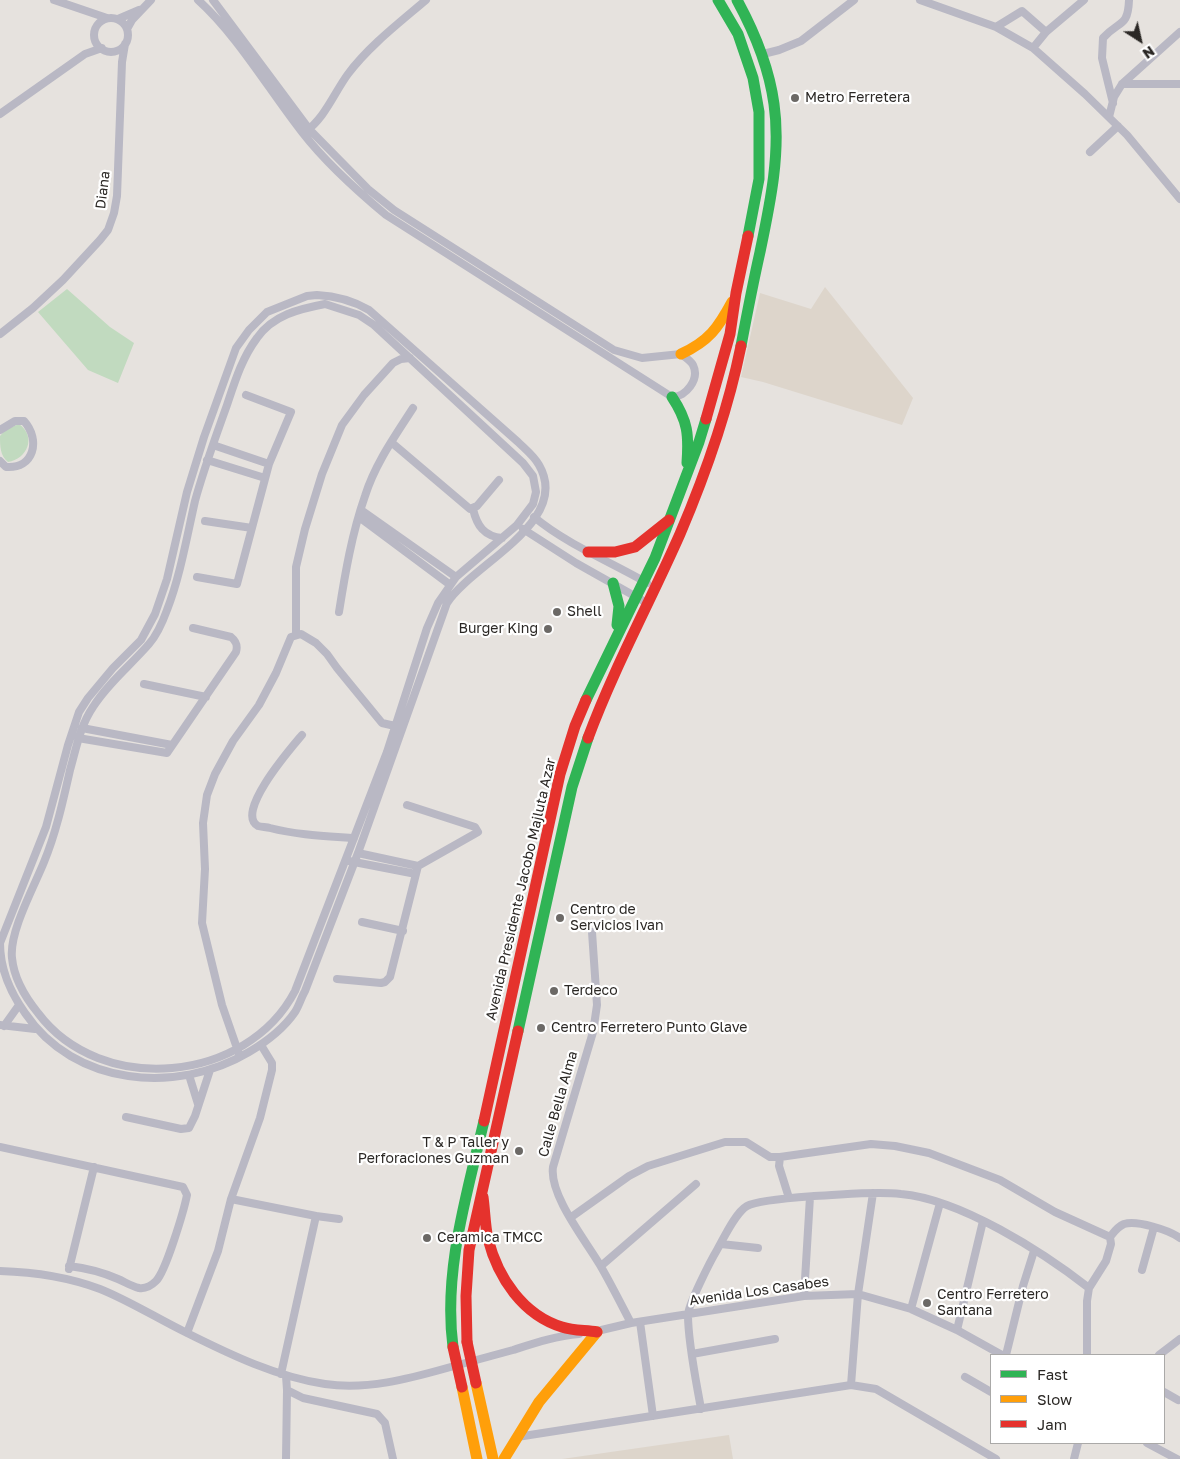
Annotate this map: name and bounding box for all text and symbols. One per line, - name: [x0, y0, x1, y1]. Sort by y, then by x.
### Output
- north arrow: [1115, 15, 1165, 65]
- text: N: [1140, 43, 1158, 63]
- place label: Metro Ferretera: [805, 90, 910, 106]
- marker: Metro Ferretera: [789, 92, 801, 104]
- street label: Diana: [92, 170, 114, 210]
- place label: Shell: [567, 604, 602, 620]
- marker: Shell: [551, 606, 563, 618]
- place label: Burger King: [459, 621, 538, 637]
- marker: Burger King: [542, 623, 554, 635]
- street label: Avenida Presidente Jacobo Majluta Azar: [483, 756, 559, 1022]
- place label: Centro de Servicios Ivan: [570, 902, 664, 934]
- marker: Centro de Servicios Ivan: [554, 912, 566, 924]
- place label: Terdeco: [564, 983, 618, 999]
- marker: Terdeco: [548, 985, 560, 997]
- place label: Centro Ferretero Punto Glave: [551, 1020, 747, 1036]
- marker: Centro Ferretero Punto Glave: [535, 1022, 547, 1034]
- street label: Calle Bella Alma: [535, 1049, 581, 1159]
- place label: T & P Taller y Perforaciones Guzman: [358, 1135, 509, 1168]
- marker: T & P Taller y Perforaciones Guzman: [513, 1145, 525, 1157]
- place label: Ceramica TMCC: [437, 1230, 543, 1246]
- marker: Ceramica TMCC: [421, 1232, 433, 1244]
- street label: Avenida Los Casabes: [688, 1273, 830, 1309]
- place label: Centro Ferretero Santana: [937, 1287, 1049, 1320]
- marker: Centro Ferretero Santana: [921, 1297, 933, 1309]
- legend: [990, 1354, 1165, 1444]
- text: Fast: [1037, 1365, 1068, 1383]
- text: Slow: [1037, 1390, 1072, 1408]
- text: Jam: [1037, 1415, 1067, 1433]

